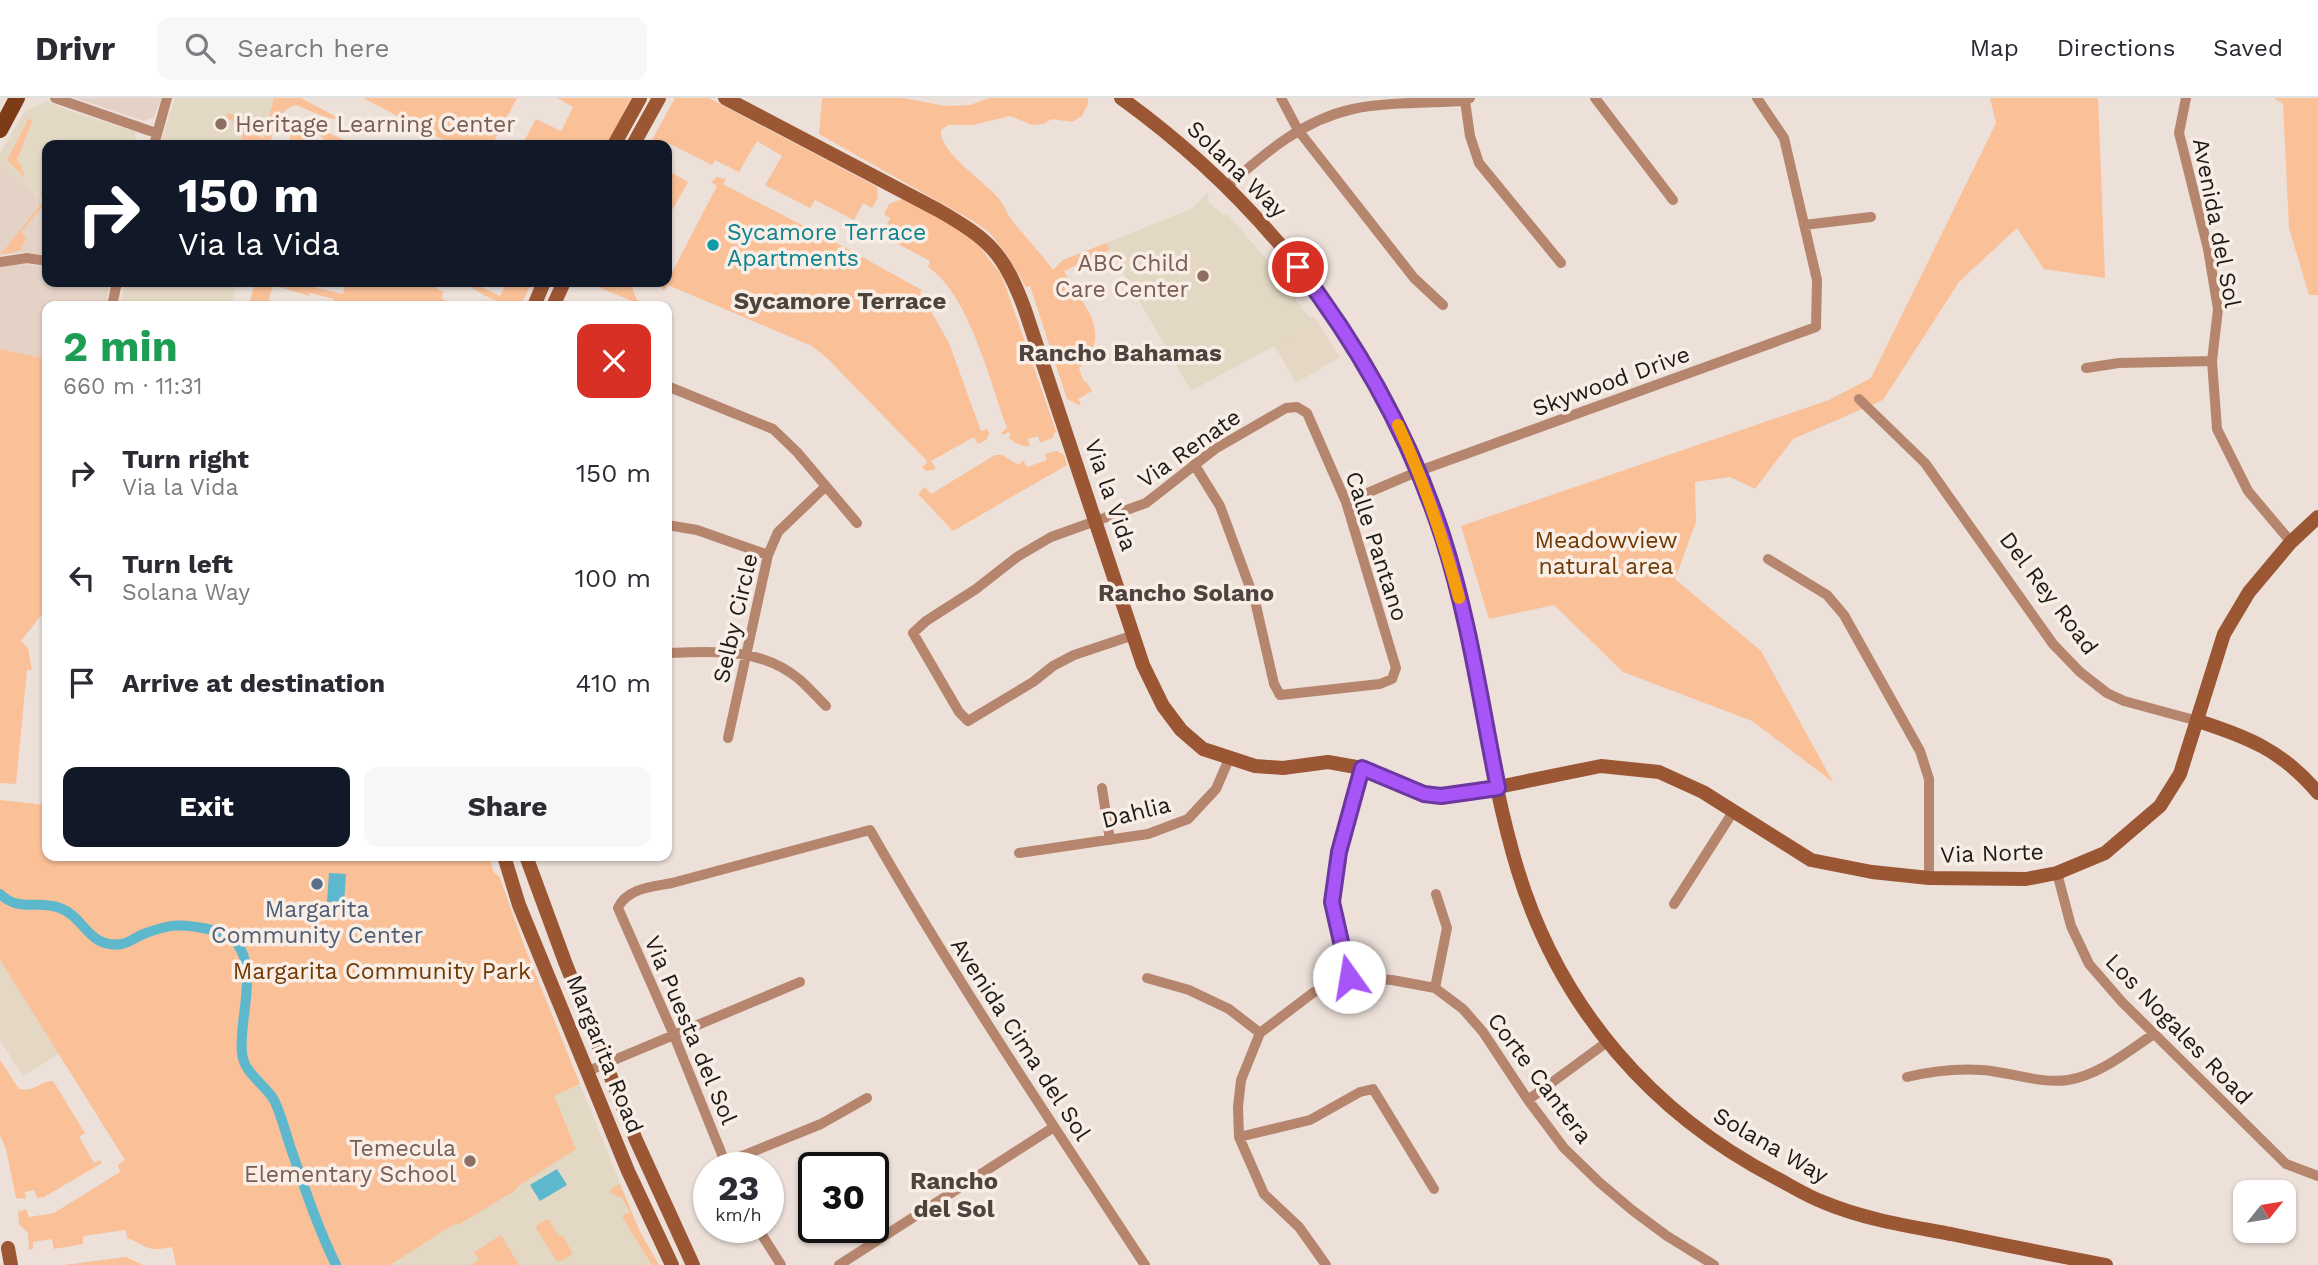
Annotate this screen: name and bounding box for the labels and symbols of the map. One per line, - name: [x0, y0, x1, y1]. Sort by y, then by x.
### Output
- place label: Heritage Learning Center: [235, 111, 516, 138]
- street label: Solana Way: [1181, 115, 1292, 224]
- marker: Heritage Learning Center: [213, 116, 229, 132]
- street label: Avenida del Sol: [2187, 136, 2246, 310]
- place label: Sycamore Terrace Apartments: [727, 219, 926, 272]
- marker: Sycamore Terrace Apartments: [705, 237, 721, 253]
- pin: [1268, 237, 1328, 297]
- place label: ABC Child Care Center: [1055, 250, 1189, 303]
- marker: ABC Child Care Center: [1195, 268, 1211, 284]
- district label: Sycamore Terrace: [734, 287, 946, 315]
- district label: Rancho Bahamas: [1018, 339, 1222, 367]
- street label: Skywood Drive: [1529, 340, 1694, 422]
- street label: Via Renate: [1133, 403, 1246, 494]
- street label: Via la Vida: [1079, 436, 1142, 555]
- street label: Calle Pantano: [1340, 468, 1413, 624]
- park label: Meadowview natural area: [1534, 527, 1678, 580]
- street label: Del Rey Road: [1994, 527, 2104, 660]
- street label: Selby Circle: [707, 551, 764, 686]
- district label: Rancho Solano: [1098, 579, 1274, 607]
- street label: Dahlia: [1099, 791, 1173, 834]
- street label: Via Norte: [1940, 838, 2044, 869]
- marker: Margarita Community Center: [309, 876, 325, 892]
- place label: Margarita Community Center: [211, 896, 423, 949]
- street label: Via Puesta del Sol: [639, 932, 742, 1129]
- street label: Avenida Cima del Sol: [945, 933, 1096, 1146]
- position arrow: [1312, 940, 1386, 1014]
- street label: Los Nogales Road: [2100, 948, 2258, 1110]
- park label: Margarita Community Park: [233, 958, 531, 985]
- street label: Margarita Road: [561, 971, 649, 1137]
- street label: Corte Cantera: [1482, 1008, 1598, 1149]
- street label: Solana Way: [1709, 1102, 1833, 1189]
- place label: Temecula Elementary School: [244, 1135, 456, 1188]
- speed limit sign: 30: [798, 1152, 889, 1243]
- marker: Temecula Elementary School: [462, 1153, 478, 1169]
- district label: Rancho del Sol: [910, 1167, 998, 1223]
- north arrow: [2233, 1180, 2296, 1242]

